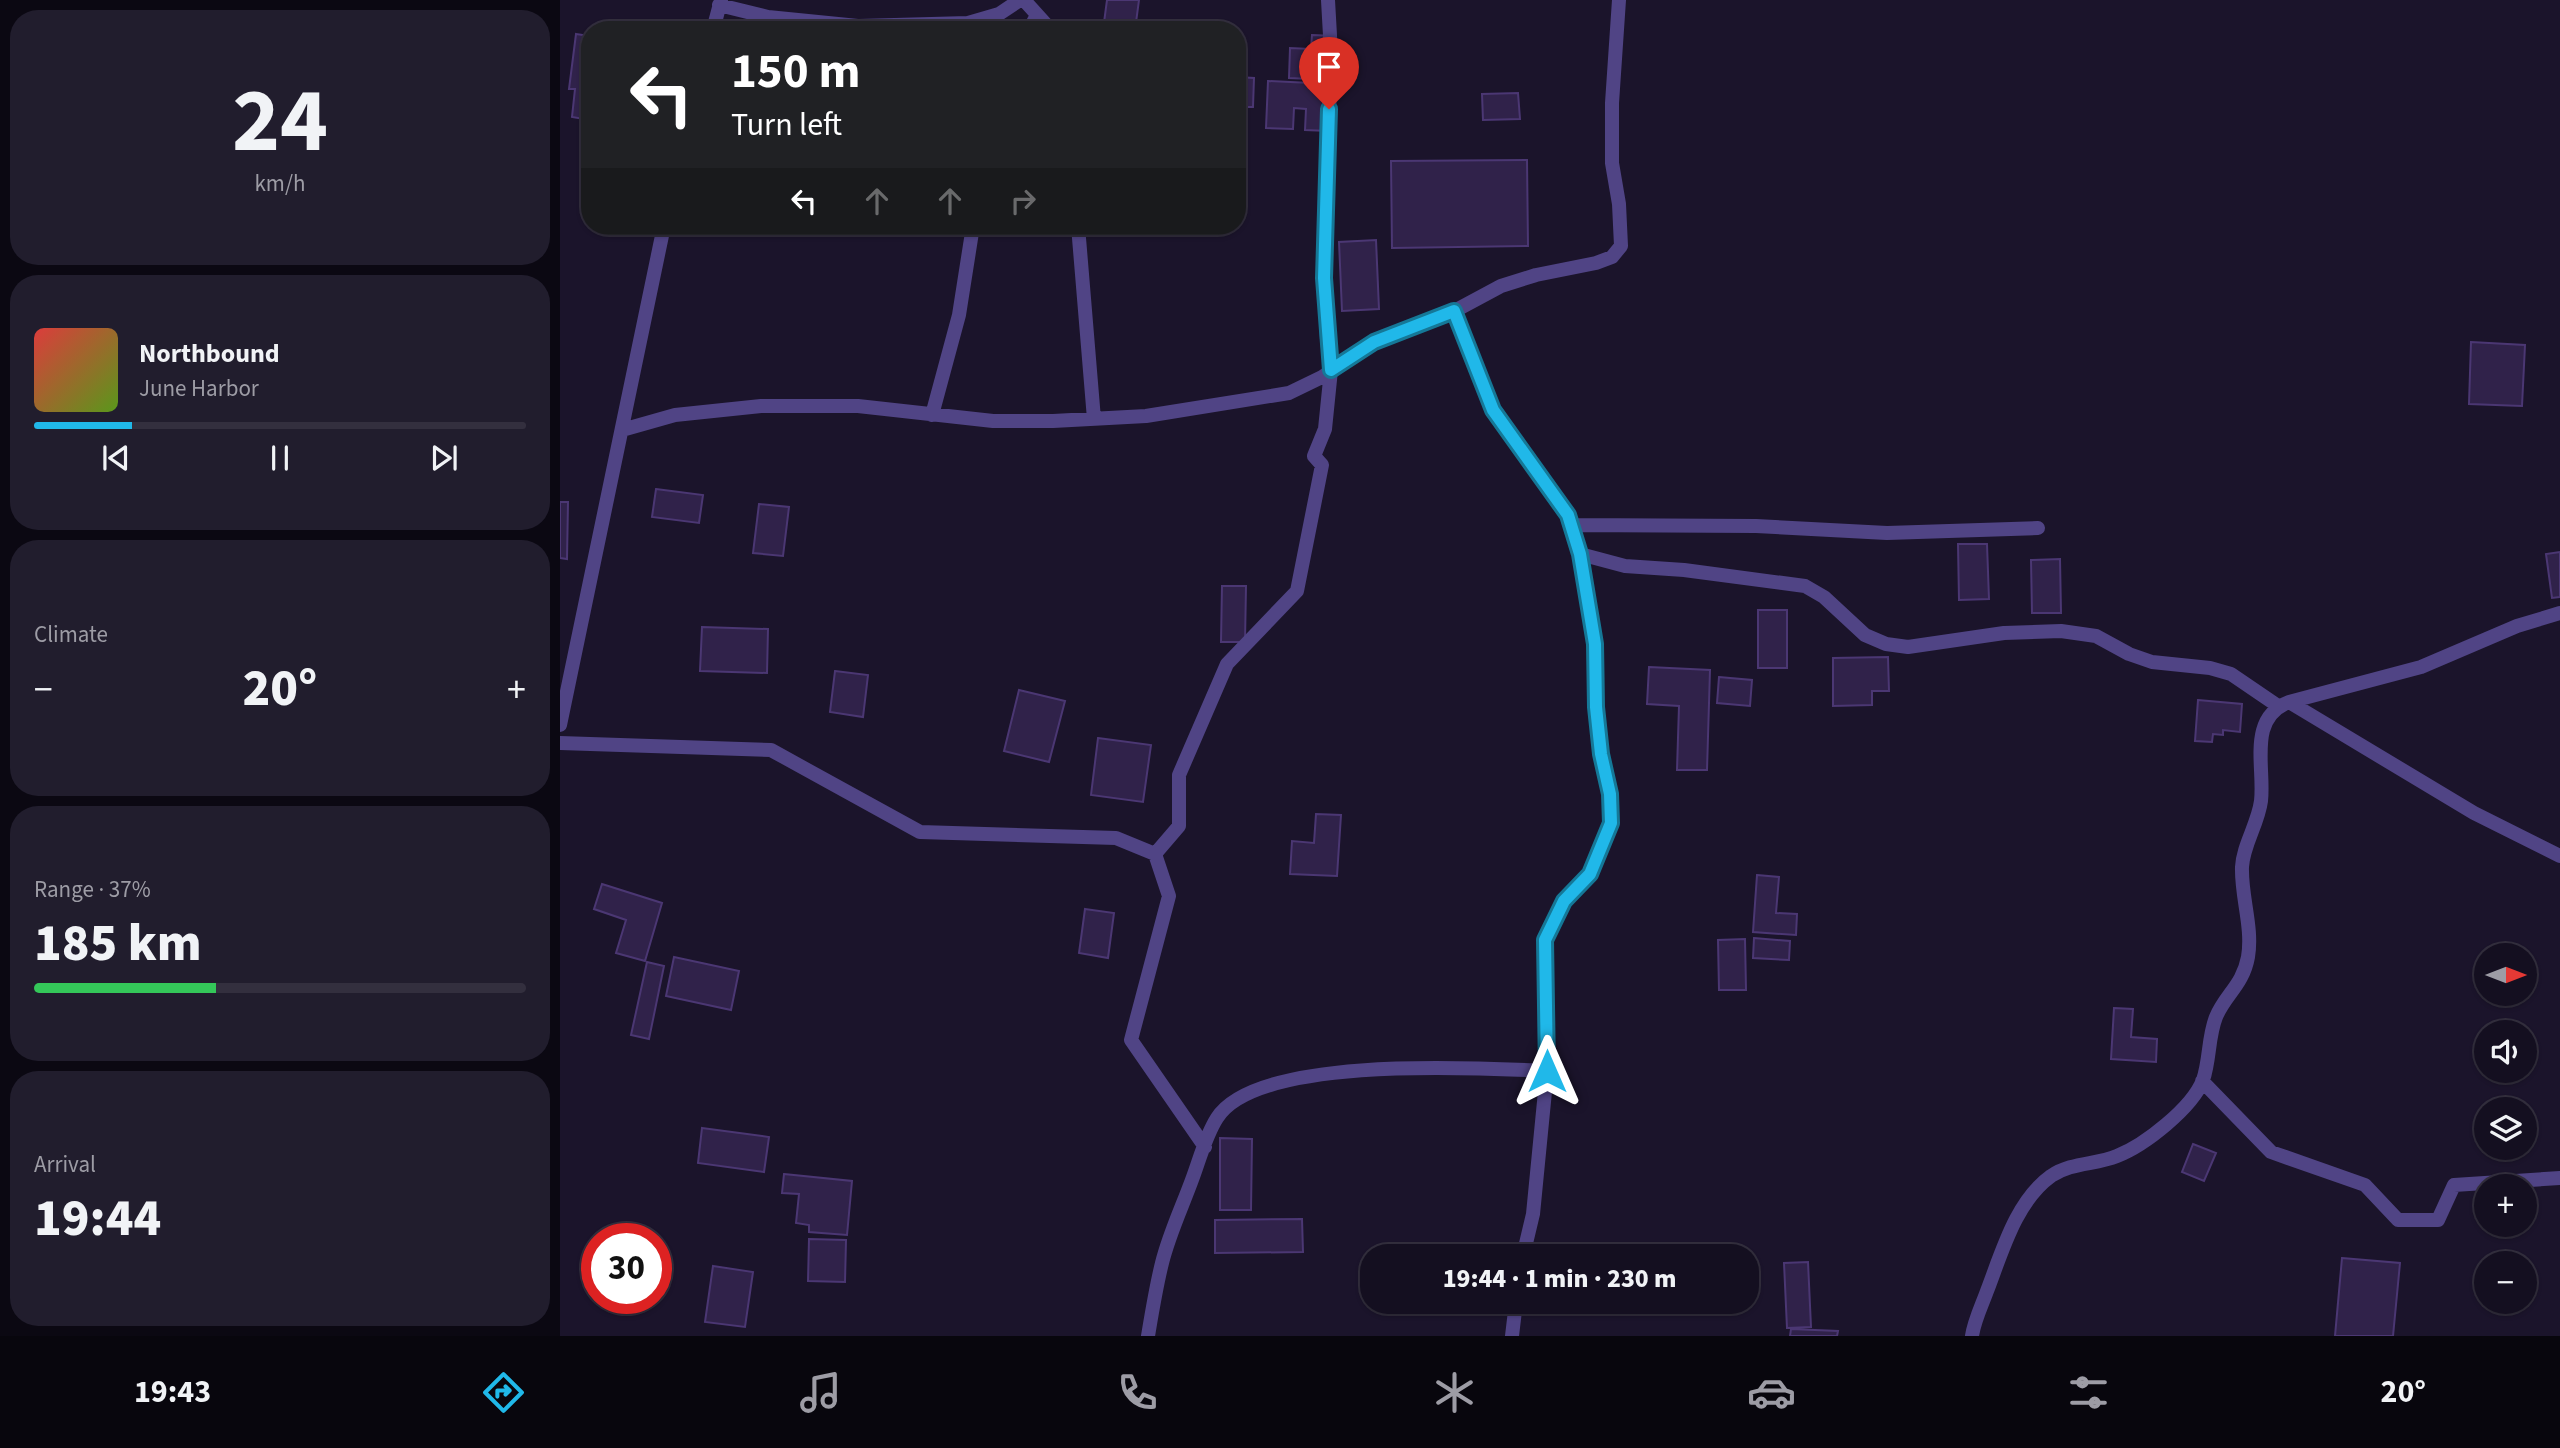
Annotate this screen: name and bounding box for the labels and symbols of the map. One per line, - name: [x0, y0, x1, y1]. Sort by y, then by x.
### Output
- pin: [1299, 37, 1359, 109]
- north arrow: [2474, 943, 2538, 1006]
- position arrow: [1510, 1034, 1584, 1108]
- speed limit sign: 30: [581, 1223, 672, 1314]

